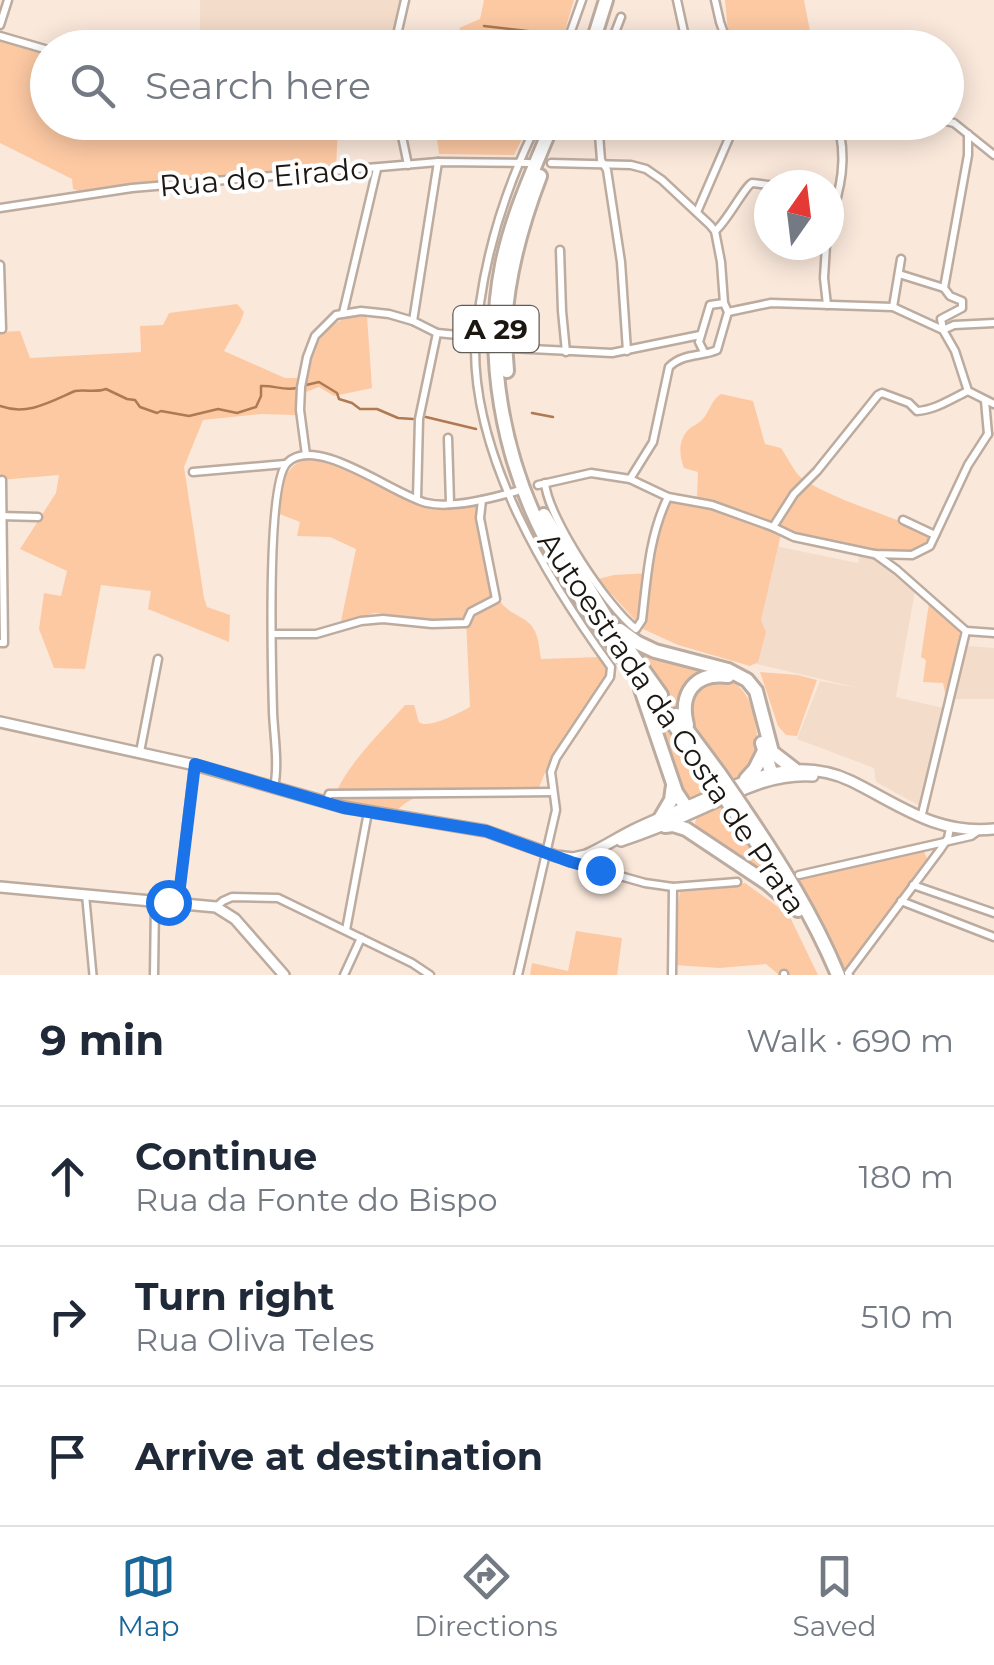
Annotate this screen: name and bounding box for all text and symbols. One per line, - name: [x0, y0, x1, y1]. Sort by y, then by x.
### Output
- search box: [30, 30, 964, 140]
- icon: search: [65, 58, 120, 113]
- text: Search here: [145, 62, 371, 109]
- street label: Rua do Eirado: [158, 149, 370, 205]
- north arrow: [754, 170, 844, 260]
- road number: A 29: [454, 306, 538, 352]
- street label: Autoestrada da Costa de Prata: [530, 525, 814, 921]
- route end: [578, 848, 624, 894]
- route start: [146, 880, 192, 926]
- text: 9 min: [40, 1014, 164, 1066]
- text: Walk · 690 m: [746, 1021, 954, 1060]
- text: Continue: [135, 1133, 317, 1180]
- icon: ahead: [40, 1149, 95, 1204]
- text: 180 m: [859, 1157, 954, 1196]
- text: Rua da Fonte do Bispo: [135, 1180, 498, 1219]
- text: Turn right: [135, 1273, 334, 1320]
- icon: right: [40, 1289, 95, 1344]
- text: 510 m: [861, 1297, 954, 1336]
- text: Rua Oliva Teles: [135, 1320, 374, 1359]
- icon: arrive: [40, 1429, 95, 1484]
- text: Arrive at destination: [135, 1433, 543, 1480]
- tab: Map: [117, 1549, 180, 1643]
- tab: Directions: [414, 1549, 558, 1643]
- tab: Saved: [792, 1549, 877, 1643]

